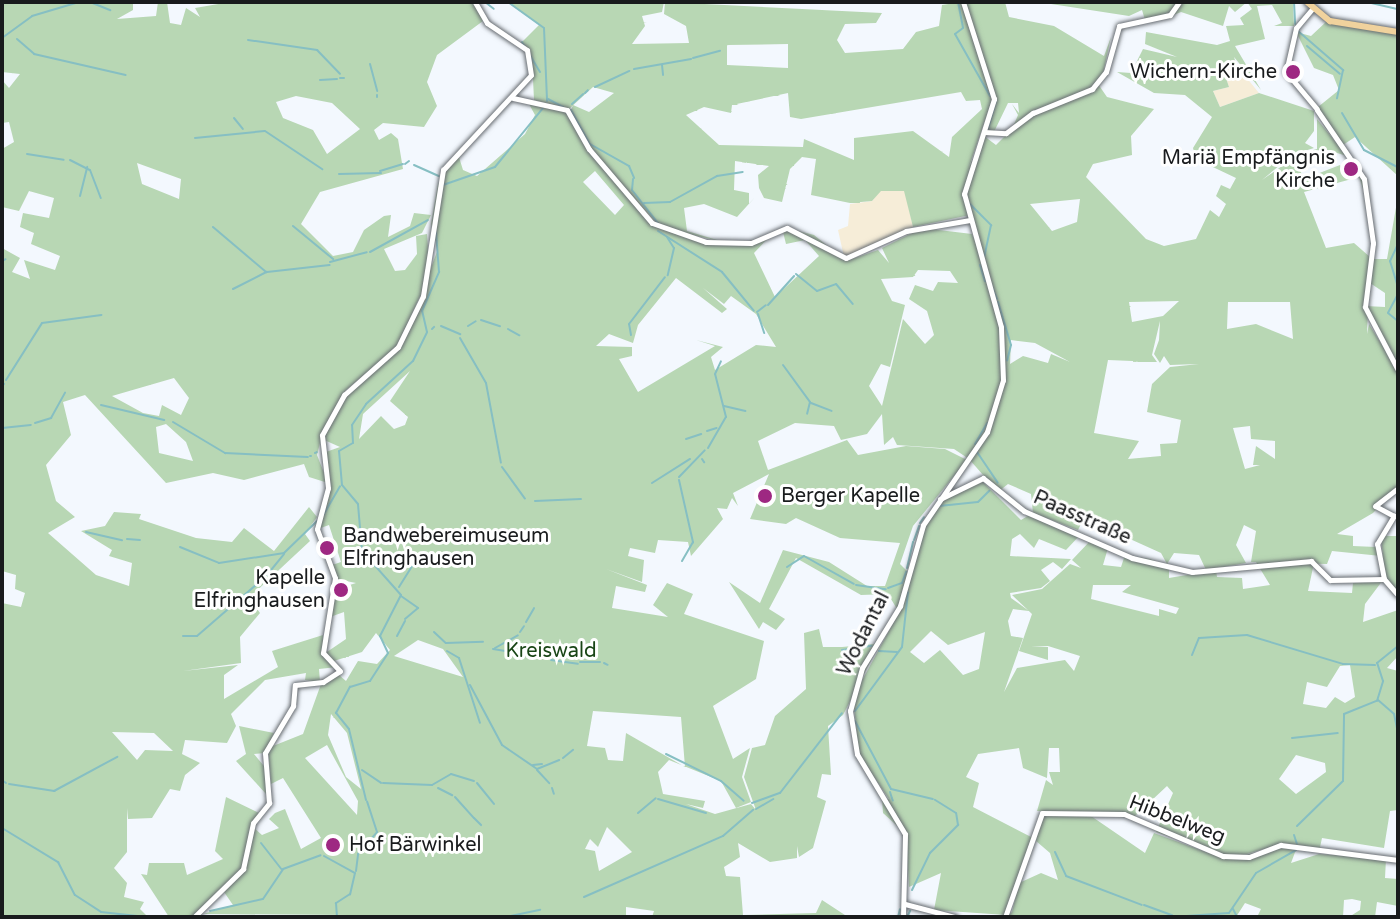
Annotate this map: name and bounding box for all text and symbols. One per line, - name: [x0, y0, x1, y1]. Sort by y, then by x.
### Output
- place label: Wichern-Kirche: [1130, 60, 1277, 84]
- marker: Wichern-Kirche: [1284, 63, 1302, 81]
- place label: Mariä Empfängnis Kirche: [1162, 146, 1335, 193]
- marker: Mariä Empfängnis Kirche: [1342, 160, 1360, 178]
- place label: Berger Kapelle: [781, 484, 920, 508]
- street label: Paasstraße: [1029, 486, 1135, 550]
- marker: Berger Kapelle: [756, 487, 774, 505]
- place label: Bandwebereimuseum Elfringhausen: [343, 524, 549, 571]
- marker: Bandwebereimuseum Elfringhausen: [318, 539, 336, 557]
- place label: Kapelle Elfringhausen: [194, 566, 325, 613]
- marker: Kapelle Elfringhausen: [332, 581, 350, 599]
- street label: Wodantal: [833, 588, 895, 680]
- park label: Kreiswald: [505, 639, 597, 663]
- street label: Hibbelweg: [1126, 791, 1228, 849]
- place label: Hof Bärwinkel: [349, 833, 481, 857]
- marker: Hof Bärwinkel: [324, 836, 342, 854]

